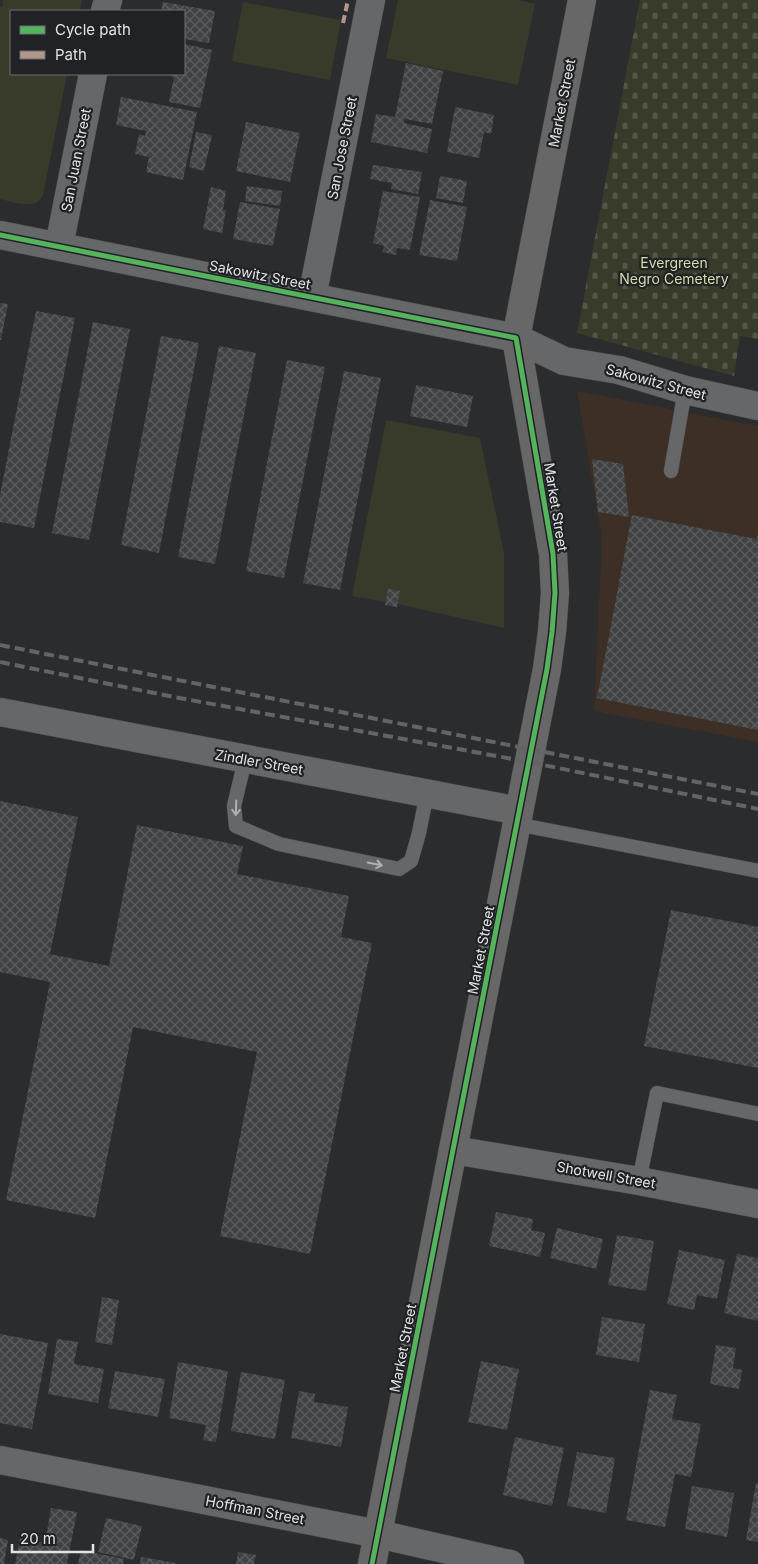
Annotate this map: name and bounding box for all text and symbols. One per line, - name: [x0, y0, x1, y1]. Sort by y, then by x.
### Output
- legend: [10, 10, 185, 75]
- text: Cycle path: [55, 20, 131, 39]
- text: Path: [55, 45, 87, 64]
- street label: Market Street: [545, 57, 578, 148]
- street label: San Jose Street: [323, 95, 360, 201]
- street label: San Juan Street: [57, 106, 94, 213]
- park label: Evergreen Negro Cemetery: [619, 254, 729, 287]
- street label: Sakowitz Street: [208, 256, 313, 293]
- street label: Sakowitz Street: [604, 360, 708, 403]
- street label: Market Street: [541, 461, 572, 553]
- street label: Zindler Street: [214, 745, 305, 778]
- one-way arrow: [231, 799, 240, 815]
- one-way arrow: [366, 859, 382, 869]
- street label: Market Street: [464, 904, 497, 995]
- street label: Shotwell Street: [555, 1157, 657, 1192]
- street label: Market Street: [386, 1302, 419, 1393]
- street label: Hoffman Street: [204, 1492, 306, 1528]
- scale bar: [12, 1522, 94, 1554]
- text: 20 m: [20, 1529, 56, 1548]

